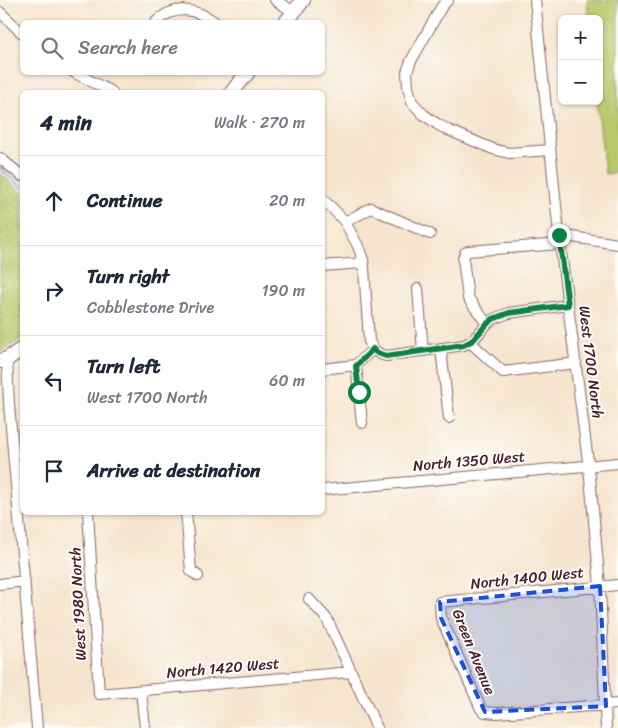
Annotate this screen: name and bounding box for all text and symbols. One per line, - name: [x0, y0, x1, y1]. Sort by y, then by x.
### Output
- map controls: [558, 15, 603, 105]
- button: +: [558, 15, 603, 60]
- search box: [20, 20, 325, 75]
- text: Search here: [78, 31, 178, 64]
- icon: search: [38, 34, 66, 62]
- button: −: [558, 60, 603, 105]
- text: 4 min: [40, 104, 92, 142]
- text: Walk · 270 m: [214, 108, 305, 137]
- text: Continue: [87, 184, 163, 217]
- text: 20 m: [269, 186, 305, 215]
- icon: ahead: [40, 187, 68, 215]
- route end: [548, 224, 571, 247]
- text: Turn right: [87, 260, 169, 293]
- text: 190 m: [262, 276, 305, 305]
- icon: right: [40, 277, 68, 305]
- text: Cobblestone Drive: [87, 293, 214, 322]
- street label: West 1700 North: [571, 304, 611, 420]
- text: Turn left: [87, 350, 160, 383]
- text: 60 m: [269, 366, 305, 395]
- icon: left: [40, 367, 68, 395]
- route start: [348, 381, 371, 404]
- text: West 1700 North: [87, 383, 208, 412]
- street label: North 1350 West: [412, 443, 527, 479]
- text: Arrive at destination: [87, 454, 260, 487]
- icon: arrive: [40, 457, 68, 485]
- street label: West 1980 North: [62, 547, 94, 661]
- street label: North 1400 West: [469, 559, 585, 597]
- street label: Green Avenue: [445, 605, 503, 699]
- street label: North 1420 West: [166, 650, 281, 686]

